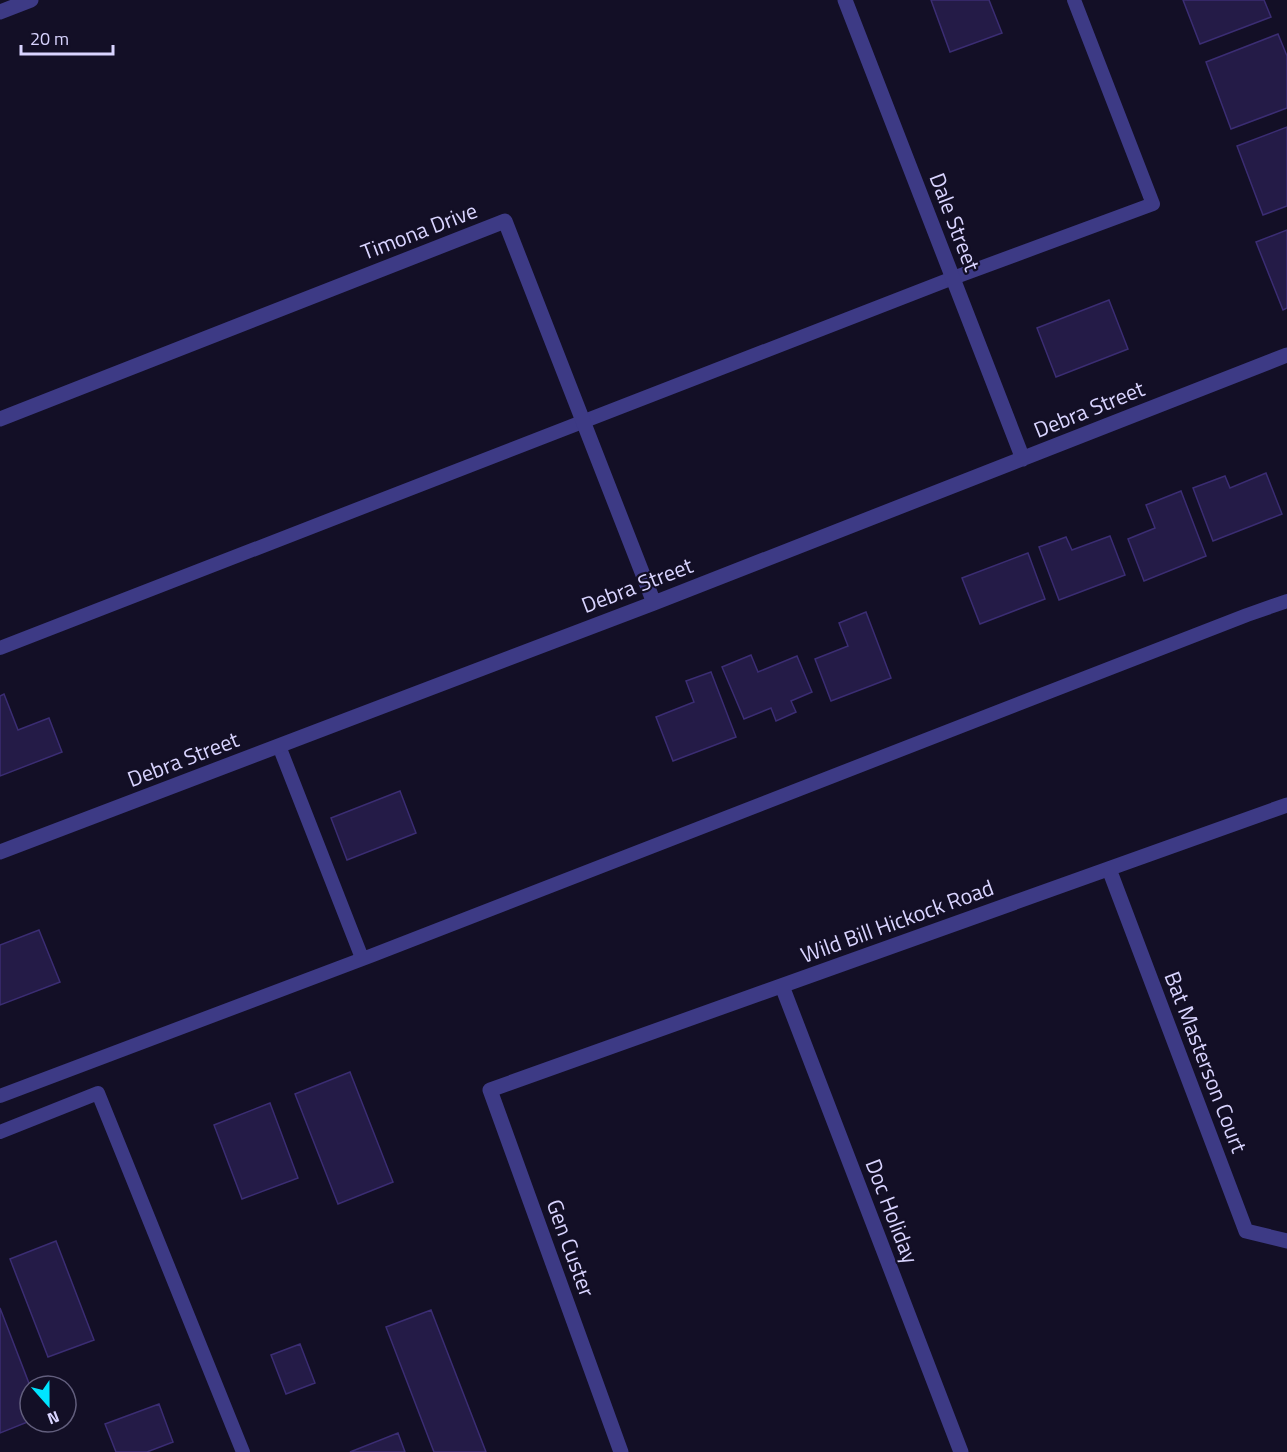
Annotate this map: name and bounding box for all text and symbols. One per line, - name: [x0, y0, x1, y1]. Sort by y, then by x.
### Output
- scale bar: [21, 18, 112, 56]
- text: 20 m: [30, 25, 69, 52]
- street label: Dale Street: [921, 168, 989, 276]
- street label: Timona Drive: [356, 193, 482, 269]
- street label: Debra Street: [1028, 371, 1150, 447]
- street label: Debra Street: [576, 548, 698, 622]
- street label: Debra Street: [122, 722, 244, 796]
- street label: Wild Bill Hickock Road: [796, 870, 998, 972]
- street label: Bat Masterson Court: [1156, 966, 1256, 1158]
- street label: Doc Holiday: [856, 1154, 928, 1269]
- street label: Gen Custer: [538, 1195, 604, 1302]
- north arrow: [18, 1374, 78, 1434]
- text: N: [44, 1405, 63, 1431]

